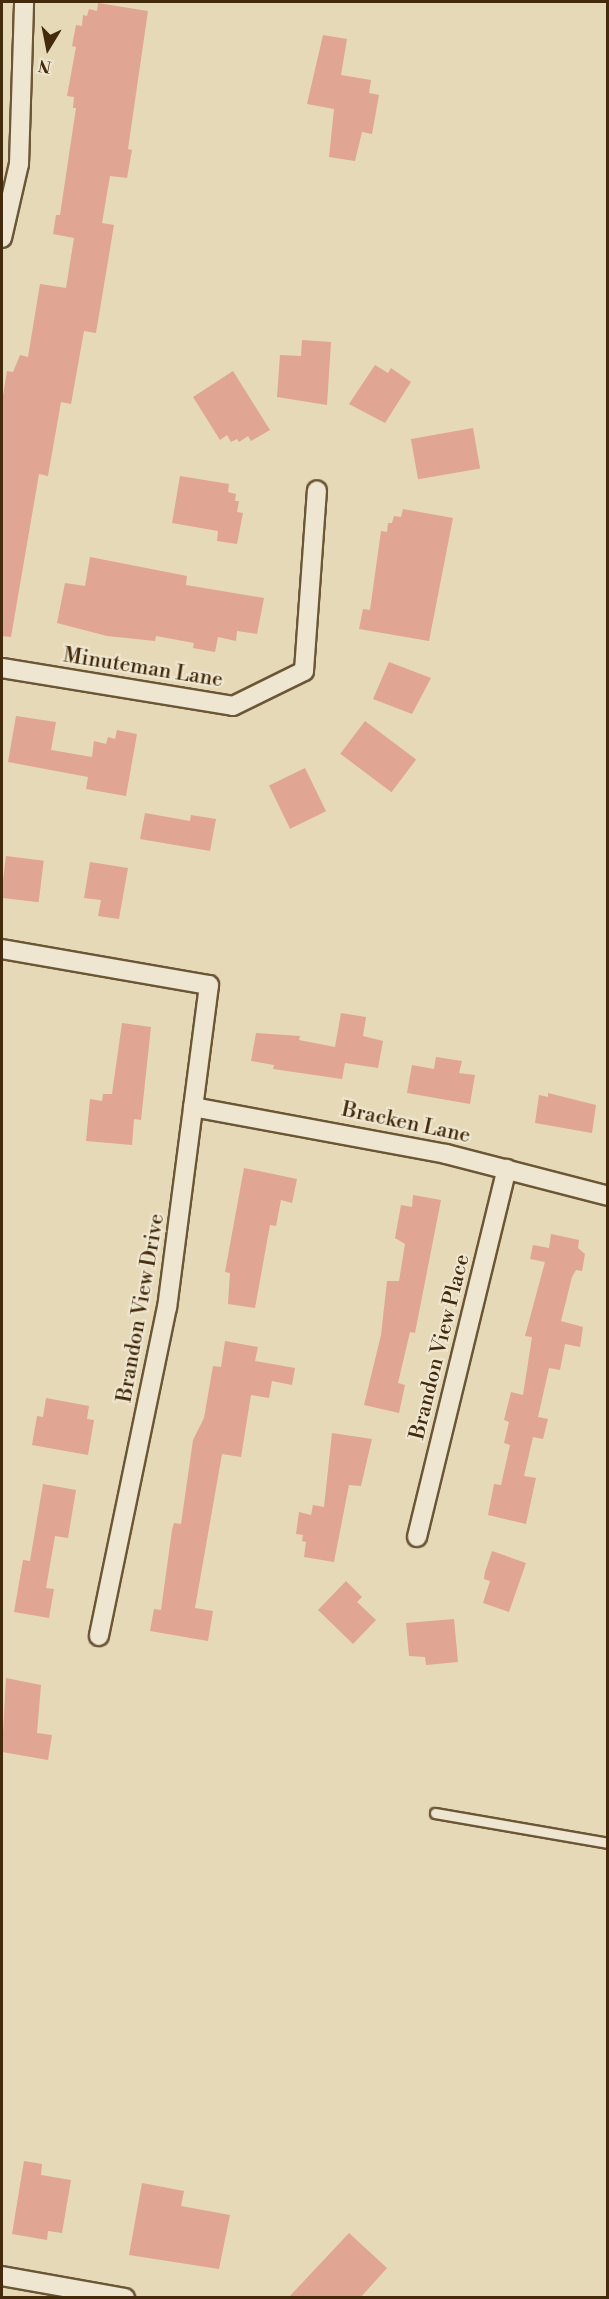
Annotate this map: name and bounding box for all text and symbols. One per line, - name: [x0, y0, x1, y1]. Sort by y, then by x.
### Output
- north arrow: [18, 18, 78, 78]
- text: N: [37, 55, 53, 77]
- street label: Minuteman Lane: [61, 643, 225, 693]
- street label: Bracken Lane: [339, 1097, 473, 1149]
- street label: Brandon View Drive: [112, 1212, 170, 1404]
- street label: Brandon View Place: [405, 1252, 475, 1442]

